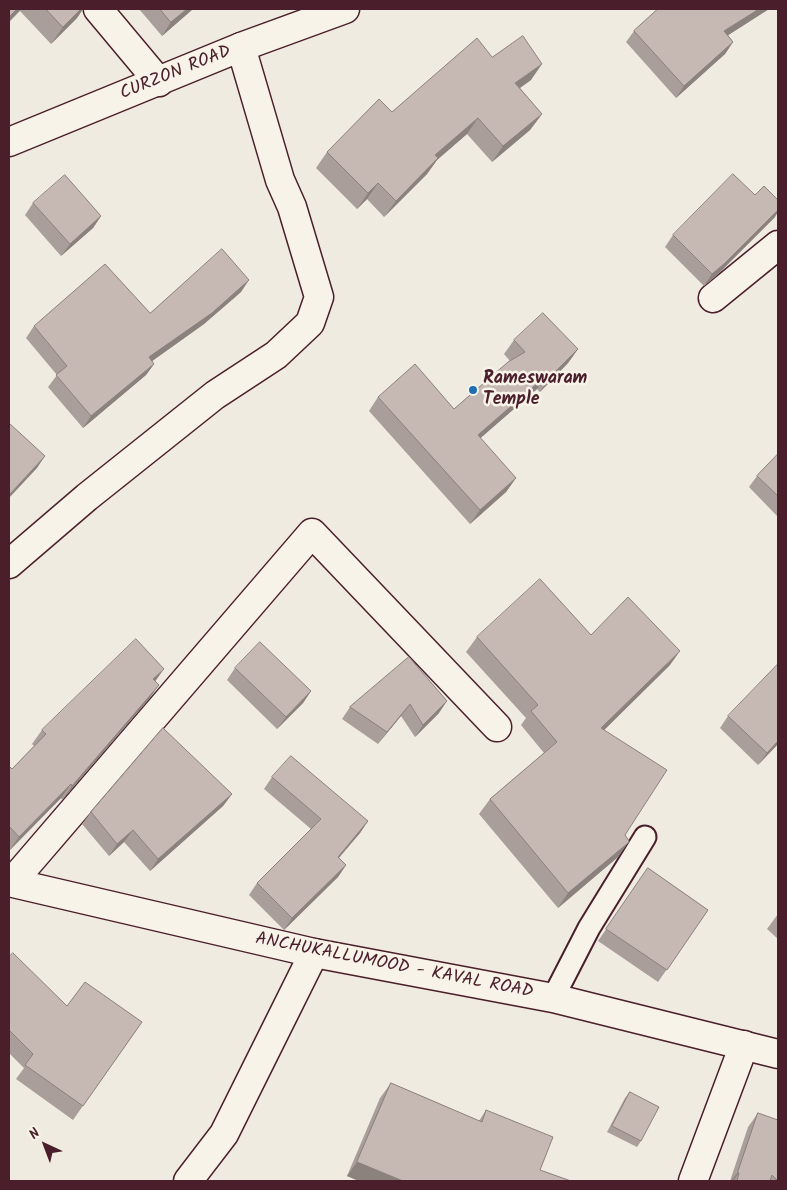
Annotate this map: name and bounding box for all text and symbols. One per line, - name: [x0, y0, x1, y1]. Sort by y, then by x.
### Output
- street label: CURZON ROAD: [117, 42, 235, 106]
- place label: Rameswaram Temple: [483, 369, 587, 412]
- marker: Rameswaram Temple: [467, 384, 479, 396]
- street label: ANCHUKALLUMOOD - KAVAL ROAD: [253, 929, 535, 1005]
- north arrow: [20, 1120, 70, 1170]
- text: N: [24, 1123, 46, 1145]

